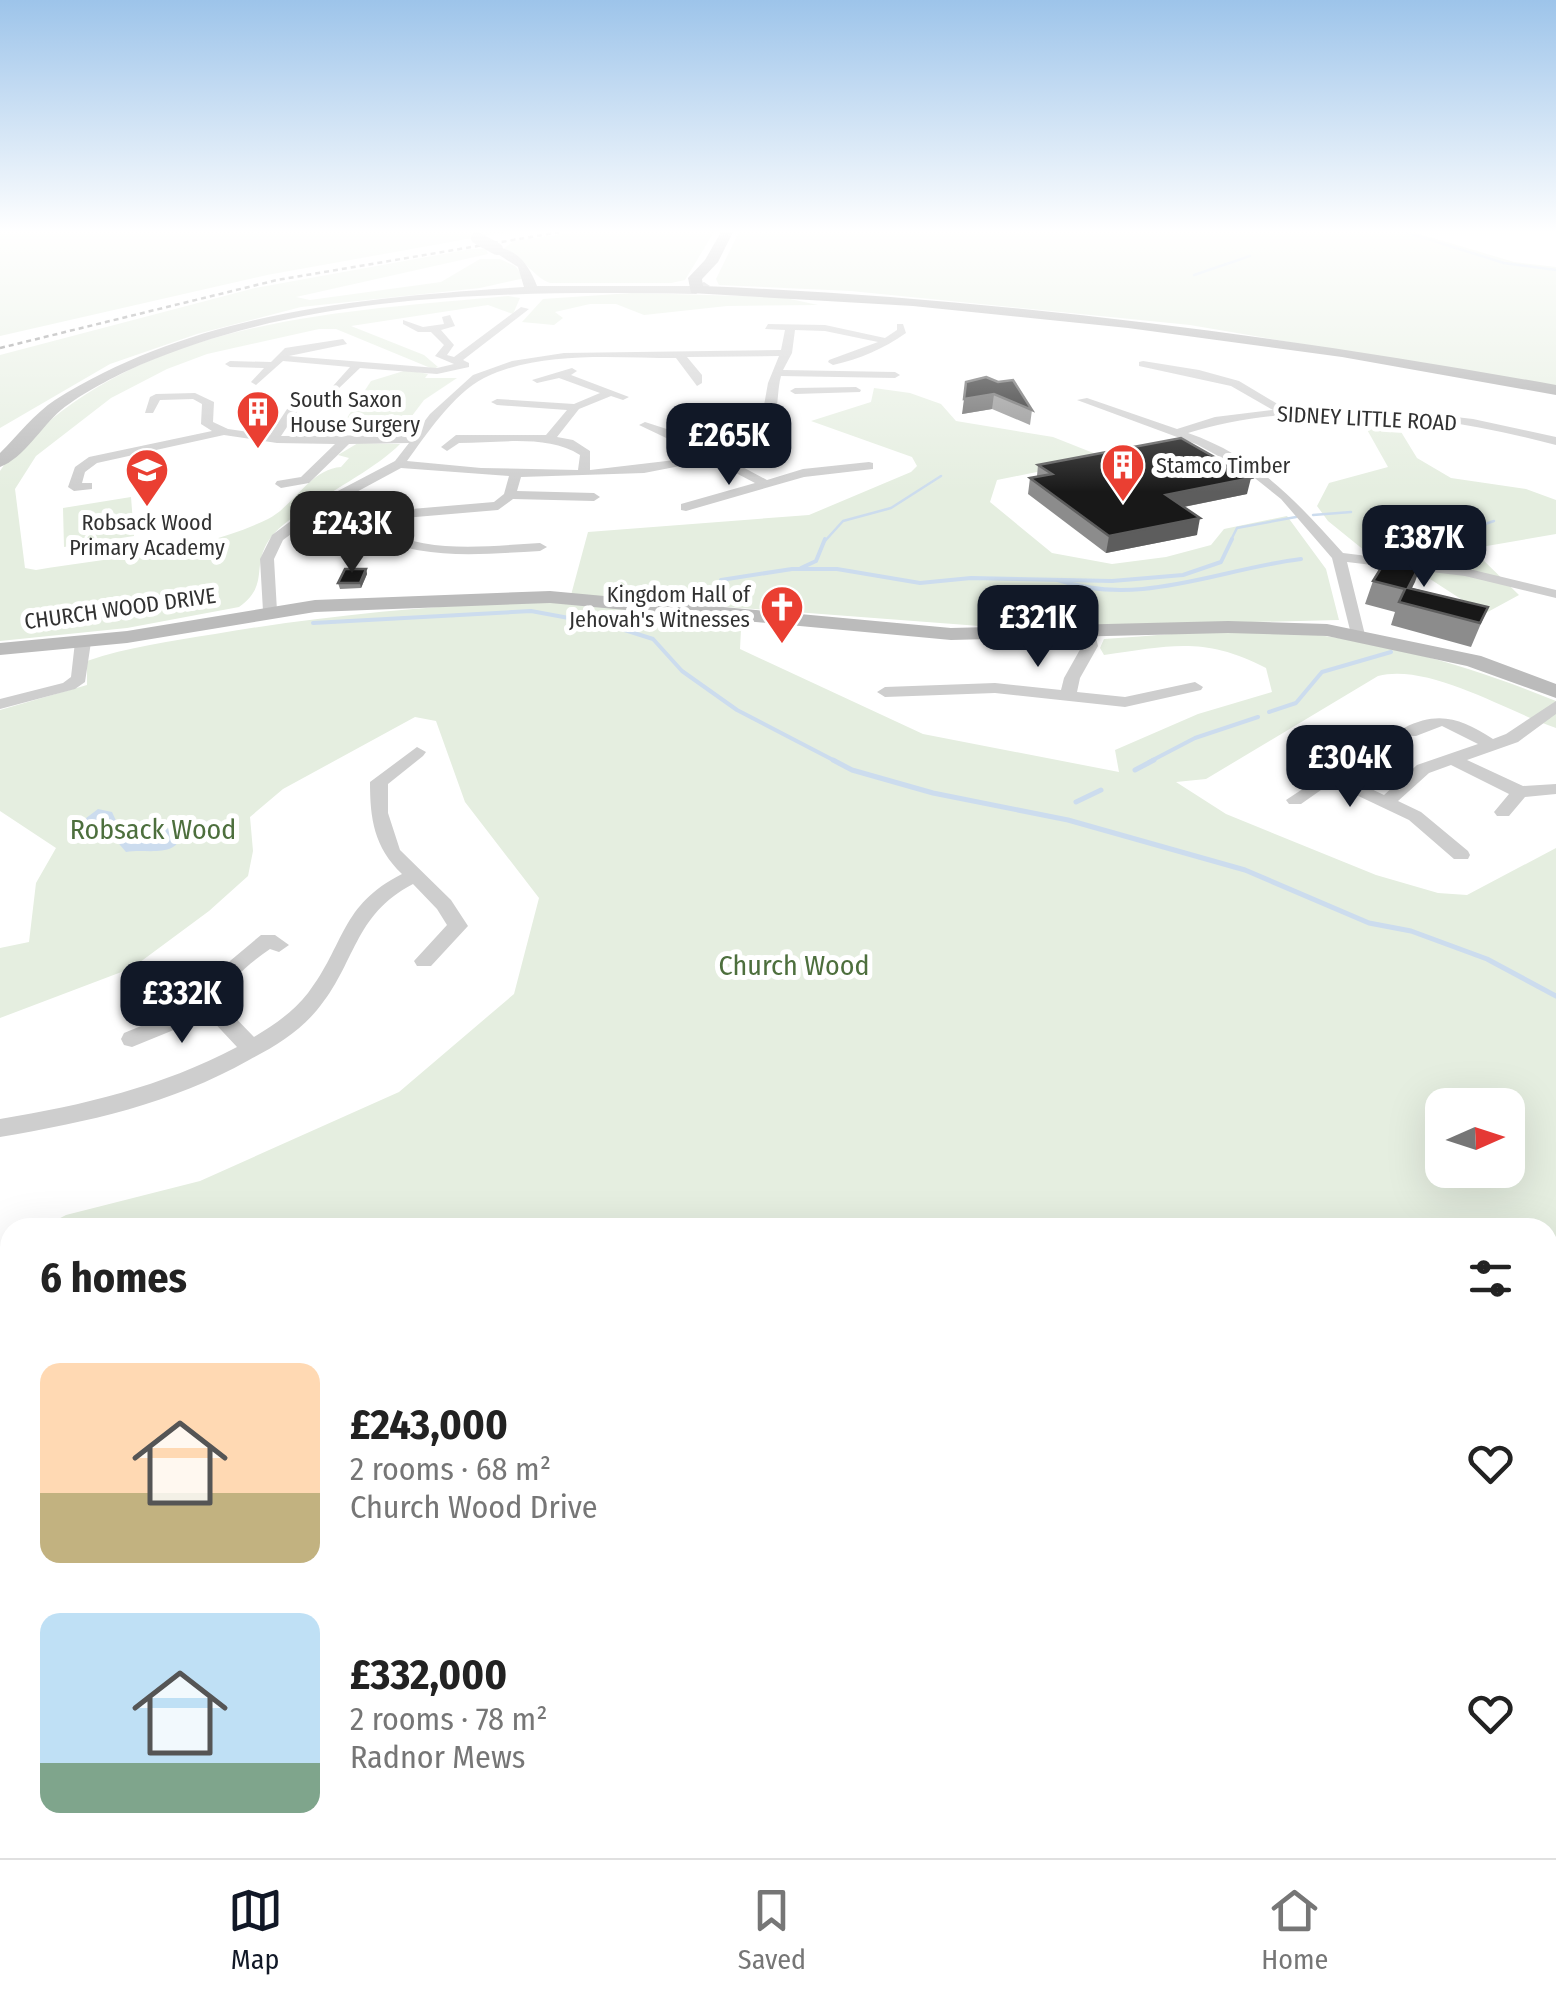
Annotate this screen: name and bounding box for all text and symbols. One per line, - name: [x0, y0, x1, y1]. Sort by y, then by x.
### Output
- place label: South Saxon House Surgery: [290, 386, 420, 438]
- building icon: South Saxon House Surgery: [235, 389, 281, 450]
- street label: SIDNEY LITTLE ROAD: [1276, 400, 1458, 437]
- pin: £265K: [659, 403, 799, 488]
- text: £265K: [688, 416, 770, 454]
- building icon: Stamco Timber: [1100, 442, 1146, 503]
- school or university icon: Robsack Wood Primary Academy: [124, 447, 170, 508]
- place label: Stamco Timber: [1156, 452, 1291, 479]
- pin: £243K: [282, 491, 422, 576]
- text: £243K: [312, 504, 392, 542]
- pin: £387K: [1354, 505, 1494, 590]
- place label: Robsack Wood Primary Academy: [69, 509, 225, 561]
- text: £387K: [1384, 518, 1464, 556]
- place label: Kingdom Hall of Jehovah's Witnesses: [569, 581, 751, 633]
- street label: CHURCH WOOD DRIVE: [23, 582, 218, 635]
- church icon: Kingdom Hall of Jehovah's Witnesses: [759, 584, 805, 645]
- pin: £321K: [968, 585, 1108, 670]
- text: £321K: [1000, 598, 1077, 636]
- pin: £304K: [1280, 725, 1420, 810]
- text: £304K: [1308, 738, 1392, 776]
- park label: Robsack Wood: [70, 813, 236, 846]
- park label: Church Wood: [719, 949, 869, 982]
- pin: £332K: [112, 961, 252, 1046]
- text: £332K: [142, 974, 222, 1012]
- north arrow: [1425, 1088, 1525, 1188]
- map controls: [1425, 1088, 1525, 1188]
- icon: filters: [1463, 1251, 1518, 1306]
- text: 6 homes: [40, 1253, 187, 1303]
- text: £243,000: [350, 1400, 508, 1450]
- icon: home: [120, 1403, 240, 1523]
- icon: heart: [1463, 1436, 1518, 1491]
- text: 2 rooms · 68 m²: [350, 1450, 551, 1488]
- text: Church Wood Drive: [350, 1488, 598, 1526]
- text: £332,000: [350, 1650, 507, 1700]
- icon: home: [120, 1653, 240, 1773]
- icon: heart: [1463, 1686, 1518, 1741]
- text: 2 rooms · 78 m²: [350, 1700, 548, 1738]
- text: Radnor Mews: [350, 1738, 526, 1776]
- tab: Map: [228, 1883, 283, 1976]
- tab: Saved: [738, 1883, 806, 1976]
- tab: Home: [1261, 1883, 1328, 1976]

